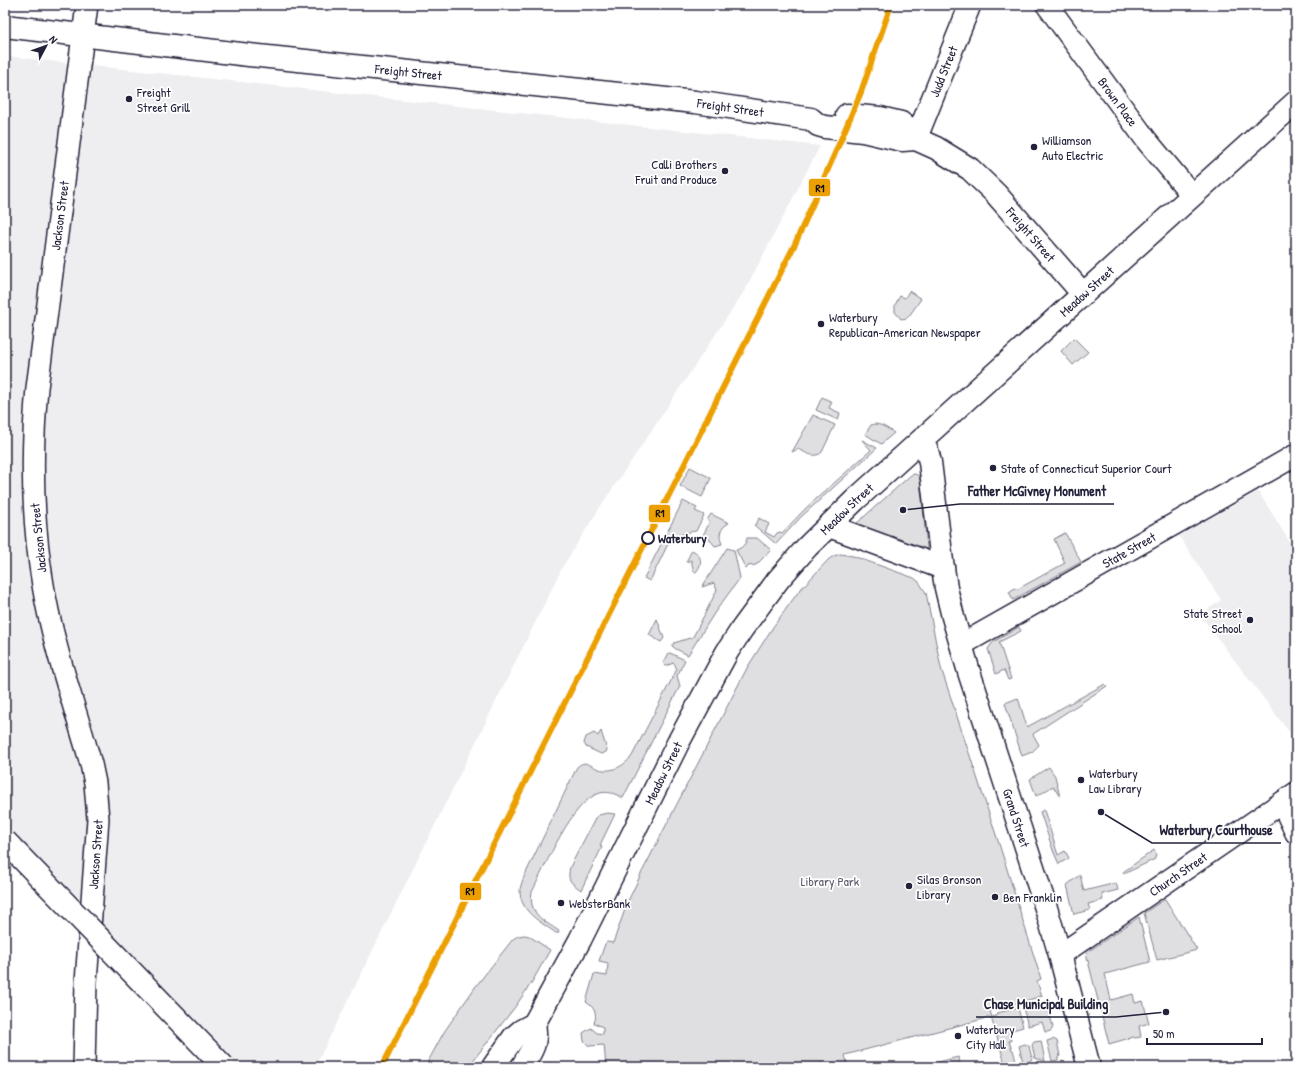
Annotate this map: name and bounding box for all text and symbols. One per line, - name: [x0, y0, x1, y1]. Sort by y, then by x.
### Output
- north arrow: [26, 26, 66, 66]
- text: N: [46, 33, 61, 46]
- street label: Judd Street: [925, 43, 962, 99]
- street label: Freight Street: [373, 59, 443, 84]
- street label: Brown Place: [1094, 73, 1142, 130]
- place label: Freight Street Grill: [136, 83, 190, 116]
- street label: Freight Street: [695, 93, 765, 121]
- marker: Freight Street Grill: [124, 94, 134, 104]
- place label: Williamson Auto Electric: [1042, 131, 1103, 164]
- marker: Williamson Auto Electric: [1029, 142, 1039, 152]
- place label: Calli Brothers Fruit and Produce: [635, 155, 717, 188]
- marker: Calli Brothers Fruit and Produce: [720, 166, 730, 176]
- line badge: R1: [808, 178, 831, 197]
- street label: Jackson Street: [46, 179, 73, 251]
- text: R1: [816, 181, 825, 195]
- street label: Freight Street: [1002, 202, 1060, 266]
- street label: Meadow Street: [1055, 261, 1118, 320]
- place label: Waterbury Republican-American Newspaper: [829, 308, 981, 341]
- marker: Waterbury Republican-American Newspaper: [816, 319, 826, 329]
- place label: State of Connecticut Superior Court: [1001, 459, 1172, 477]
- marker: State of Connecticut Superior Court: [988, 463, 998, 473]
- street label: Meadow Street: [816, 478, 878, 539]
- callout: Father McGivney Monument: [960, 478, 1114, 504]
- text: Father McGivney Monument: [967, 481, 1107, 502]
- street label: Jackson Street: [25, 502, 51, 574]
- line badge: R1: [648, 504, 671, 523]
- text: R1: [656, 506, 665, 520]
- street label: State Street: [1099, 527, 1159, 572]
- place label: Waterbury: [658, 529, 707, 548]
- marker: Waterbury: [641, 531, 655, 545]
- place label: State Street School: [1184, 604, 1243, 637]
- marker: State Street School: [1245, 615, 1255, 625]
- street label: Meadow Street: [640, 738, 686, 807]
- place label: Waterbury Law Library: [1089, 764, 1142, 797]
- marker: Waterbury Law Library: [1076, 775, 1086, 785]
- street label: Grand Street: [999, 786, 1035, 850]
- callout: Waterbury Courthouse: [1152, 817, 1281, 843]
- street label: Jackson Street: [84, 818, 107, 890]
- text: Waterbury Courthouse: [1160, 820, 1273, 841]
- street label: Church Street: [1145, 847, 1211, 900]
- place label: Silas Bronson Library: [917, 870, 981, 903]
- park label: Library Park: [801, 872, 860, 890]
- marker: Silas Bronson Library: [904, 881, 914, 891]
- line badge: R1: [459, 882, 482, 901]
- text: R1: [466, 884, 475, 898]
- place label: Ben Franklin: [1003, 888, 1062, 906]
- marker: Ben Franklin: [990, 892, 1000, 902]
- place label: WebsterBank: [569, 894, 631, 912]
- marker: WebsterBank: [556, 898, 566, 908]
- callout: Chase Municipal Building: [976, 991, 1116, 1017]
- text: Chase Municipal Building: [984, 994, 1108, 1015]
- place label: Waterbury City Hall: [966, 1020, 1015, 1053]
- scale bar: [1147, 1020, 1262, 1046]
- text: 50 m: [1153, 1025, 1174, 1042]
- marker: Waterbury City Hall: [953, 1031, 963, 1041]

